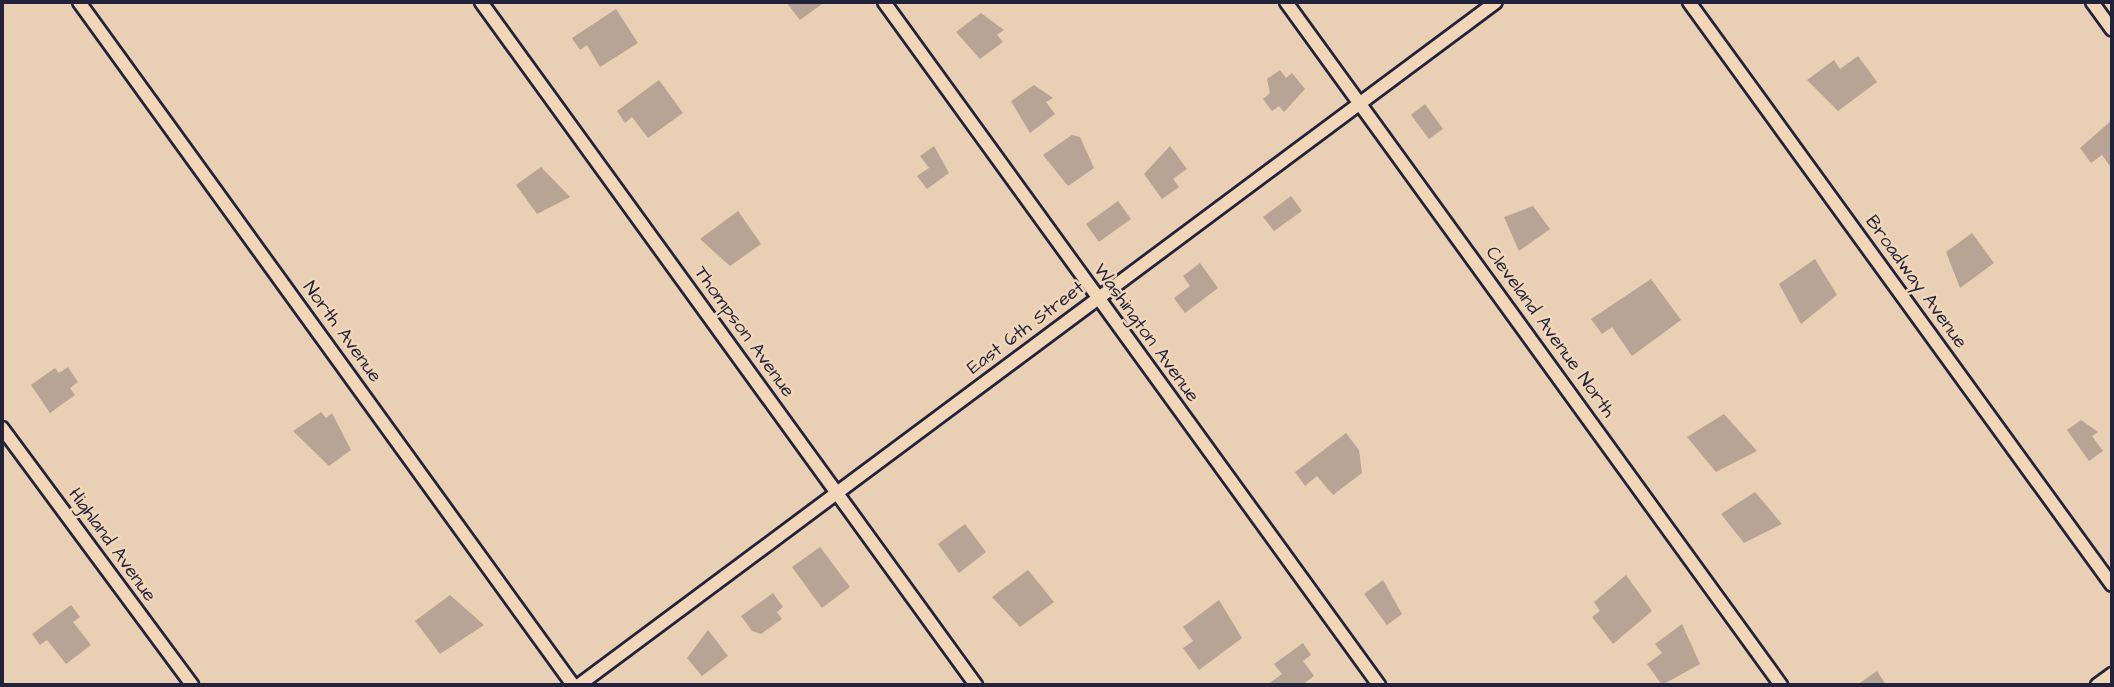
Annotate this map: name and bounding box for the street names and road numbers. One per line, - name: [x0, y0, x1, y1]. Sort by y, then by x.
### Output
- street label: Broadway Avenue: [1860, 211, 1972, 353]
- street label: Cleveland Avenue North: [1480, 242, 1620, 422]
- street label: Washington Avenue: [1088, 259, 1204, 407]
- street label: Thompson Avenue: [689, 262, 799, 402]
- street label: East 6th Street: [963, 276, 1089, 380]
- street label: North Avenue: [298, 277, 386, 387]
- street label: Highland Avenue: [63, 484, 161, 606]

